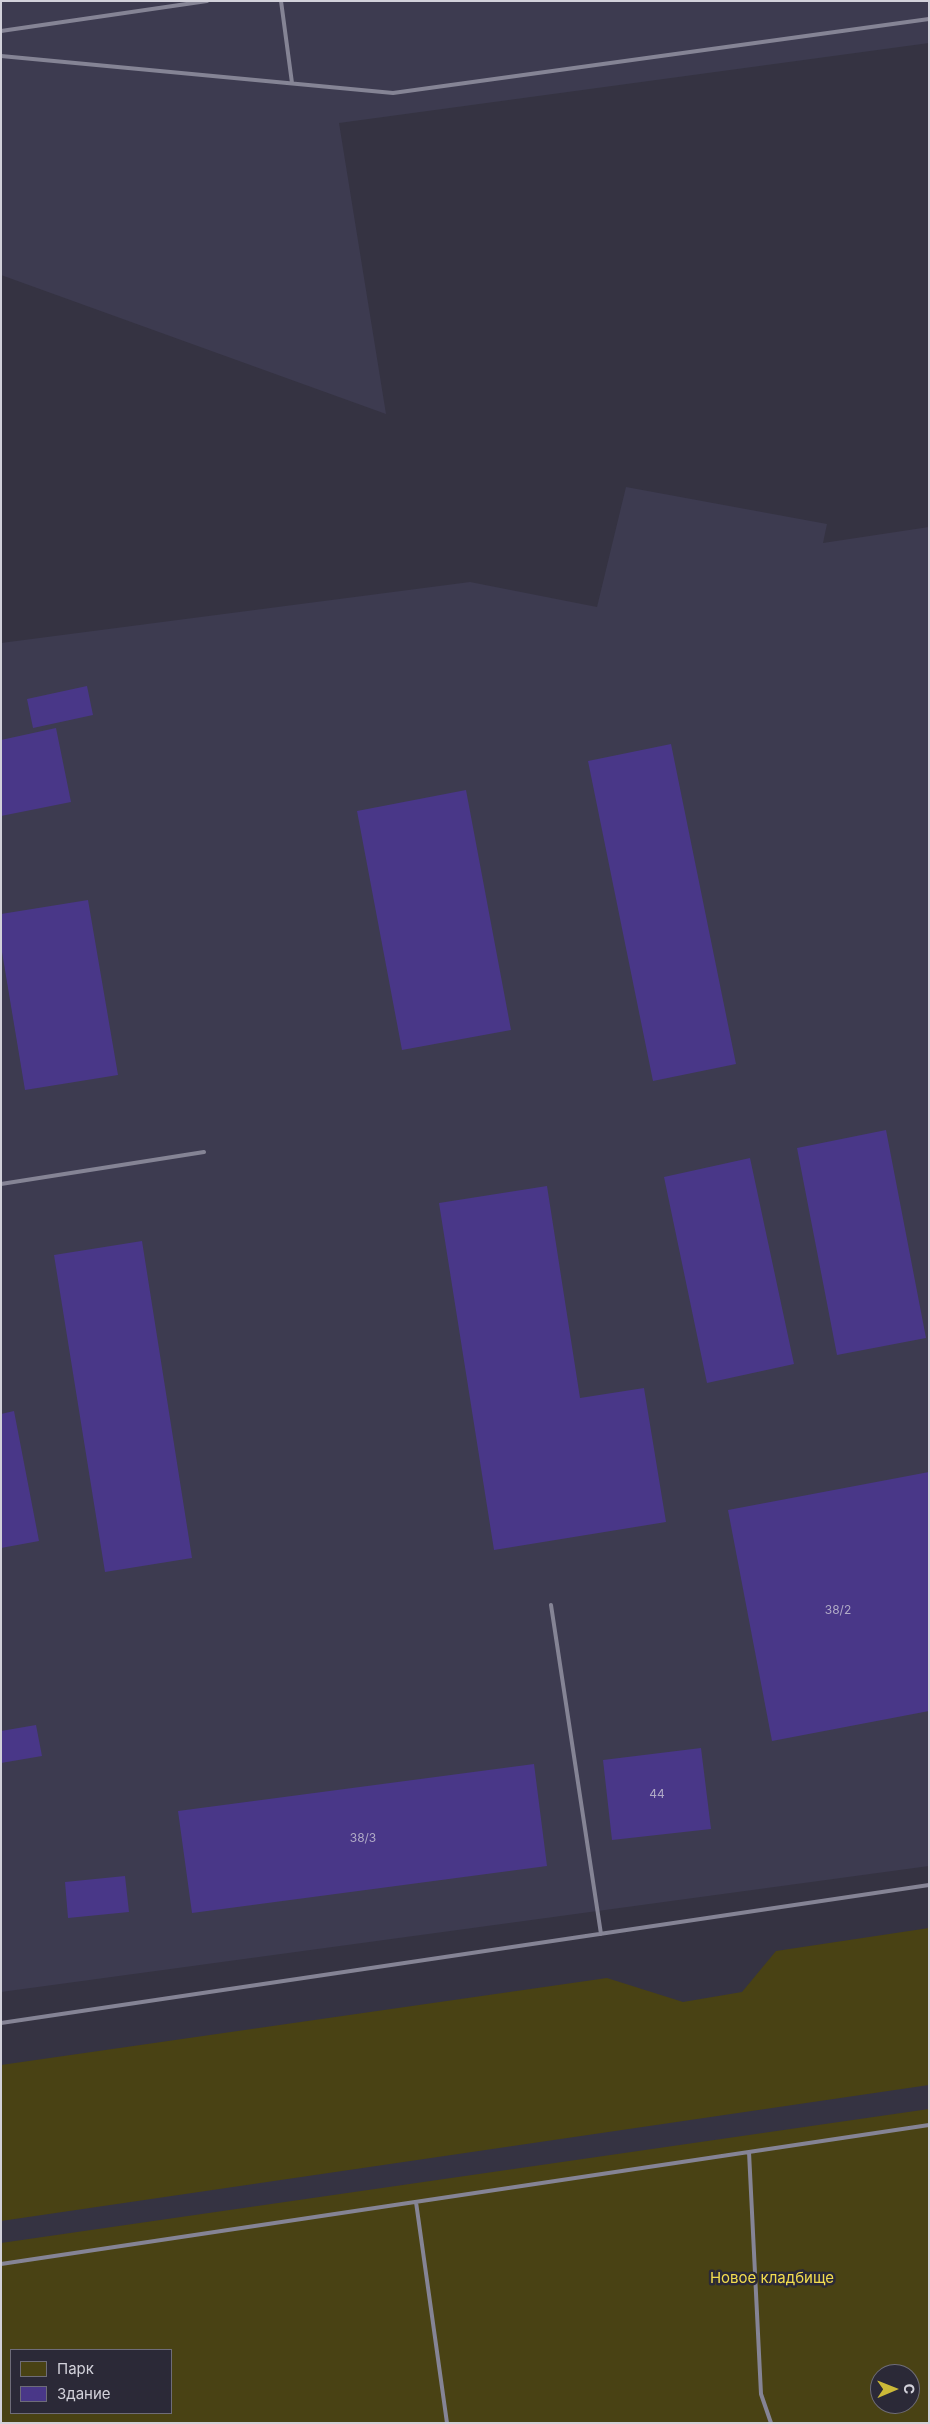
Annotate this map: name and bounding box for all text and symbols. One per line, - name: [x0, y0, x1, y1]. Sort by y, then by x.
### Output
- house number: 38/2: [825, 1603, 851, 1617]
- house number: 44: [649, 1787, 665, 1801]
- house number: 38/3: [350, 1831, 376, 1845]
- park label: Новое кладбище: [710, 2269, 834, 2287]
- legend: [10, 2349, 172, 2414]
- text: Парк: [57, 2359, 94, 2378]
- north arrow: [870, 2364, 920, 2414]
- text: С: [901, 2383, 918, 2394]
- text: Здание: [57, 2384, 111, 2403]

